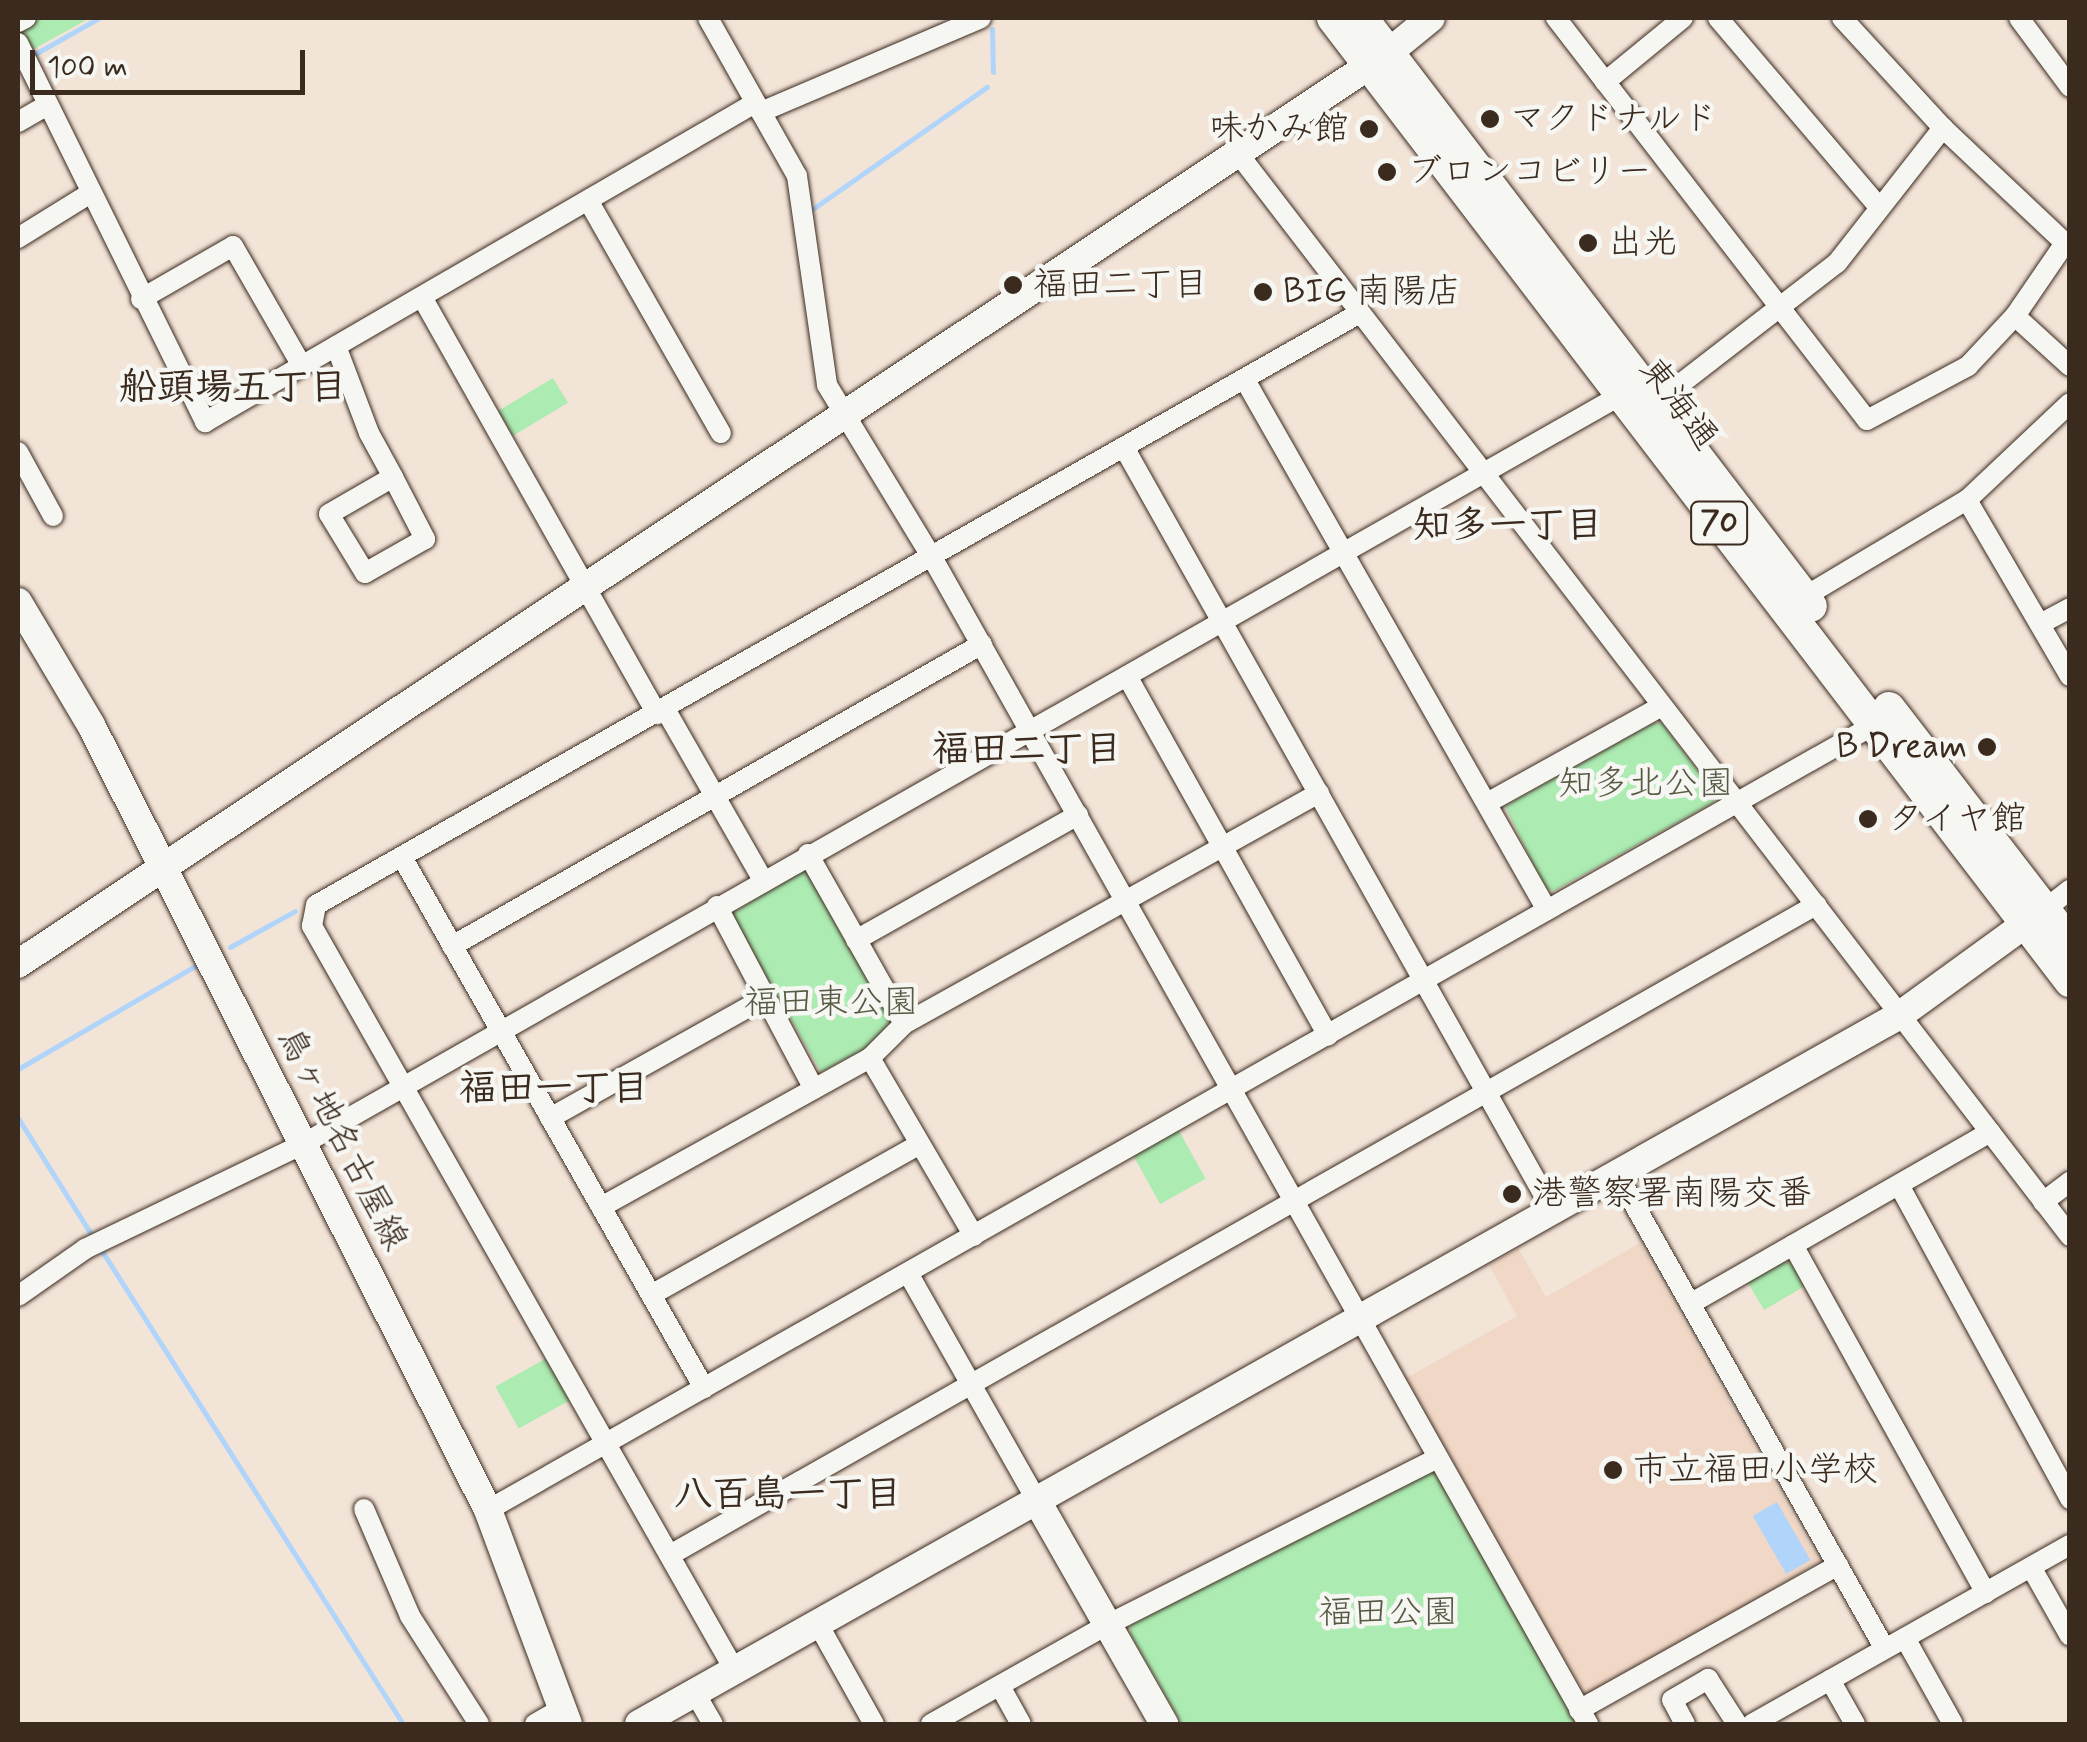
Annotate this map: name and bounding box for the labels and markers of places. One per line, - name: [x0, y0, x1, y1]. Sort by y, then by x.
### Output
- place label: マクドナルド: [1510, 98, 1720, 140]
- place label: 味かみ館: [1209, 108, 1349, 150]
- marker: マクドナルド: [1479, 108, 1501, 130]
- marker: 味かみ館: [1358, 118, 1380, 140]
- place label: ブロンコビリー: [1407, 151, 1652, 193]
- marker: ブロンコビリー: [1376, 161, 1398, 183]
- place label: 出光: [1608, 222, 1678, 264]
- marker: 出光: [1577, 232, 1599, 254]
- place label: 福田二丁目: [1033, 264, 1208, 306]
- place label: BIG 南陽店: [1283, 271, 1461, 313]
- marker: 福田二丁目: [1002, 274, 1024, 296]
- marker: BIG 南陽店: [1252, 281, 1274, 303]
- place label: B Dream: [1827, 726, 1967, 768]
- marker: B Dream: [1976, 736, 1998, 758]
- place label: タイヤ館: [1888, 798, 2028, 840]
- marker: タイヤ館: [1857, 808, 1879, 830]
- place label: 港警察署南陽交番: [1532, 1173, 1812, 1215]
- marker: 港警察署南陽交番: [1501, 1183, 1523, 1205]
- place label: 市立福田小学校: [1633, 1449, 1878, 1491]
- marker: 市立福田小学校: [1602, 1459, 1624, 1481]

